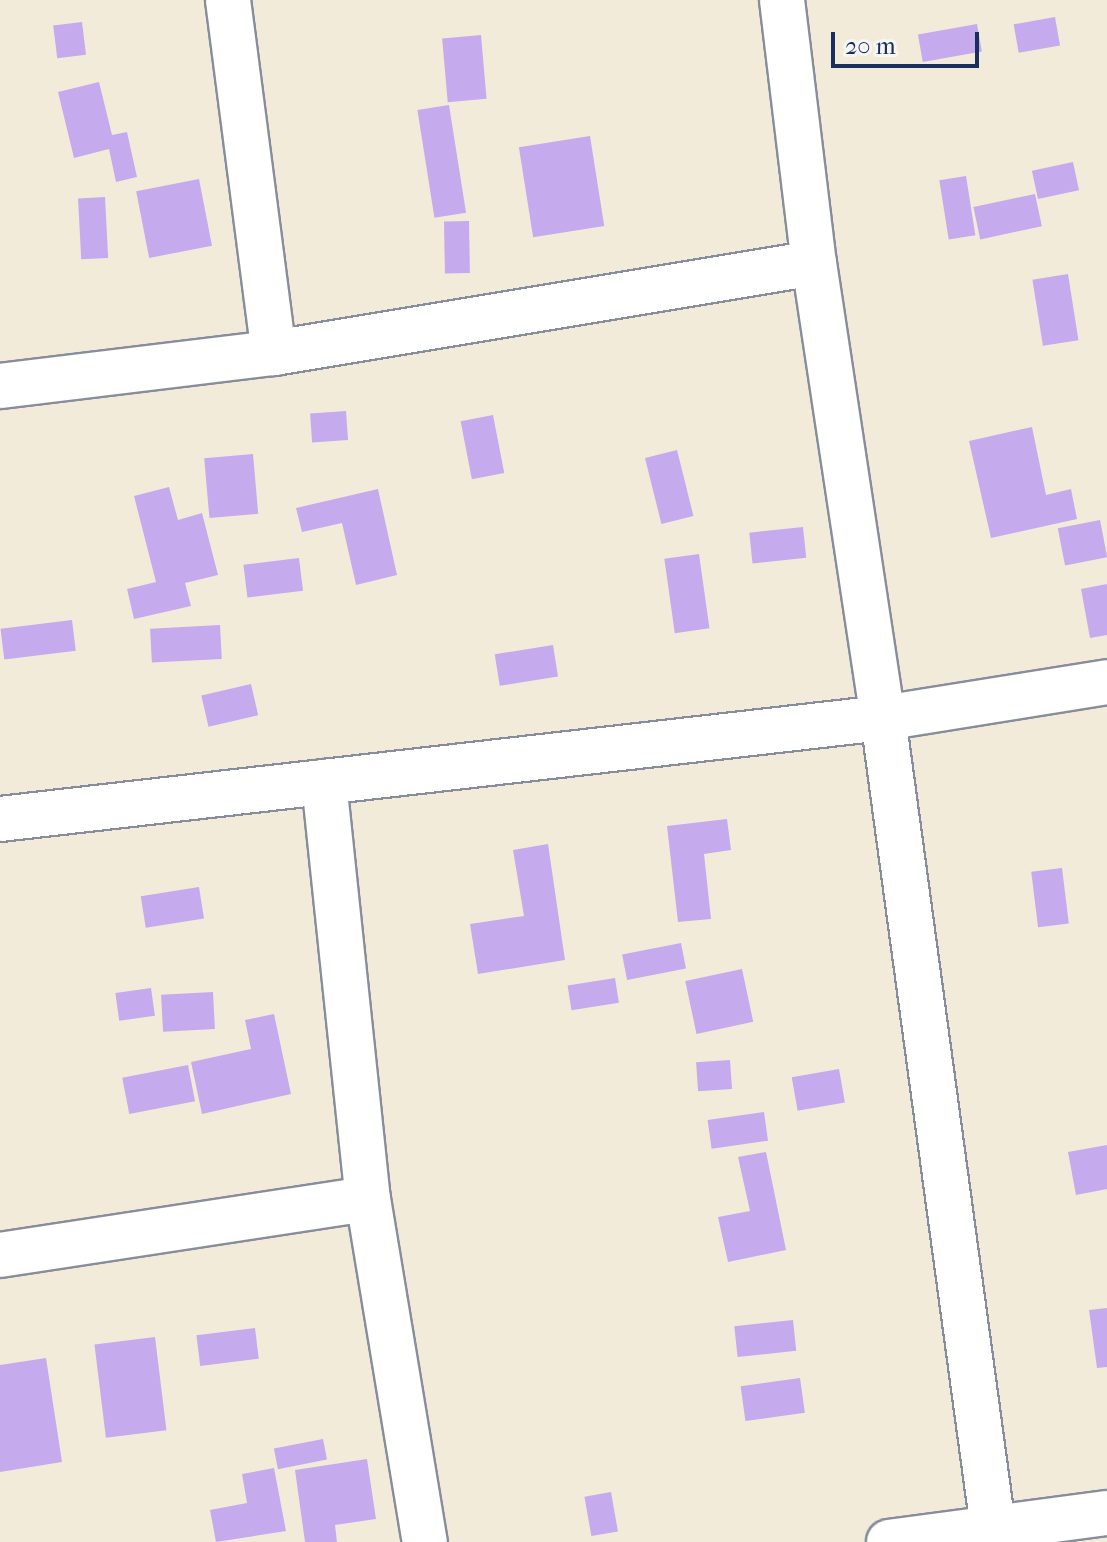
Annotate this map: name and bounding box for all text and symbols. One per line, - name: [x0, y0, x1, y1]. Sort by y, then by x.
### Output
- scale bar: [835, 16, 983, 66]
- text: 20 m: [845, 32, 896, 60]

